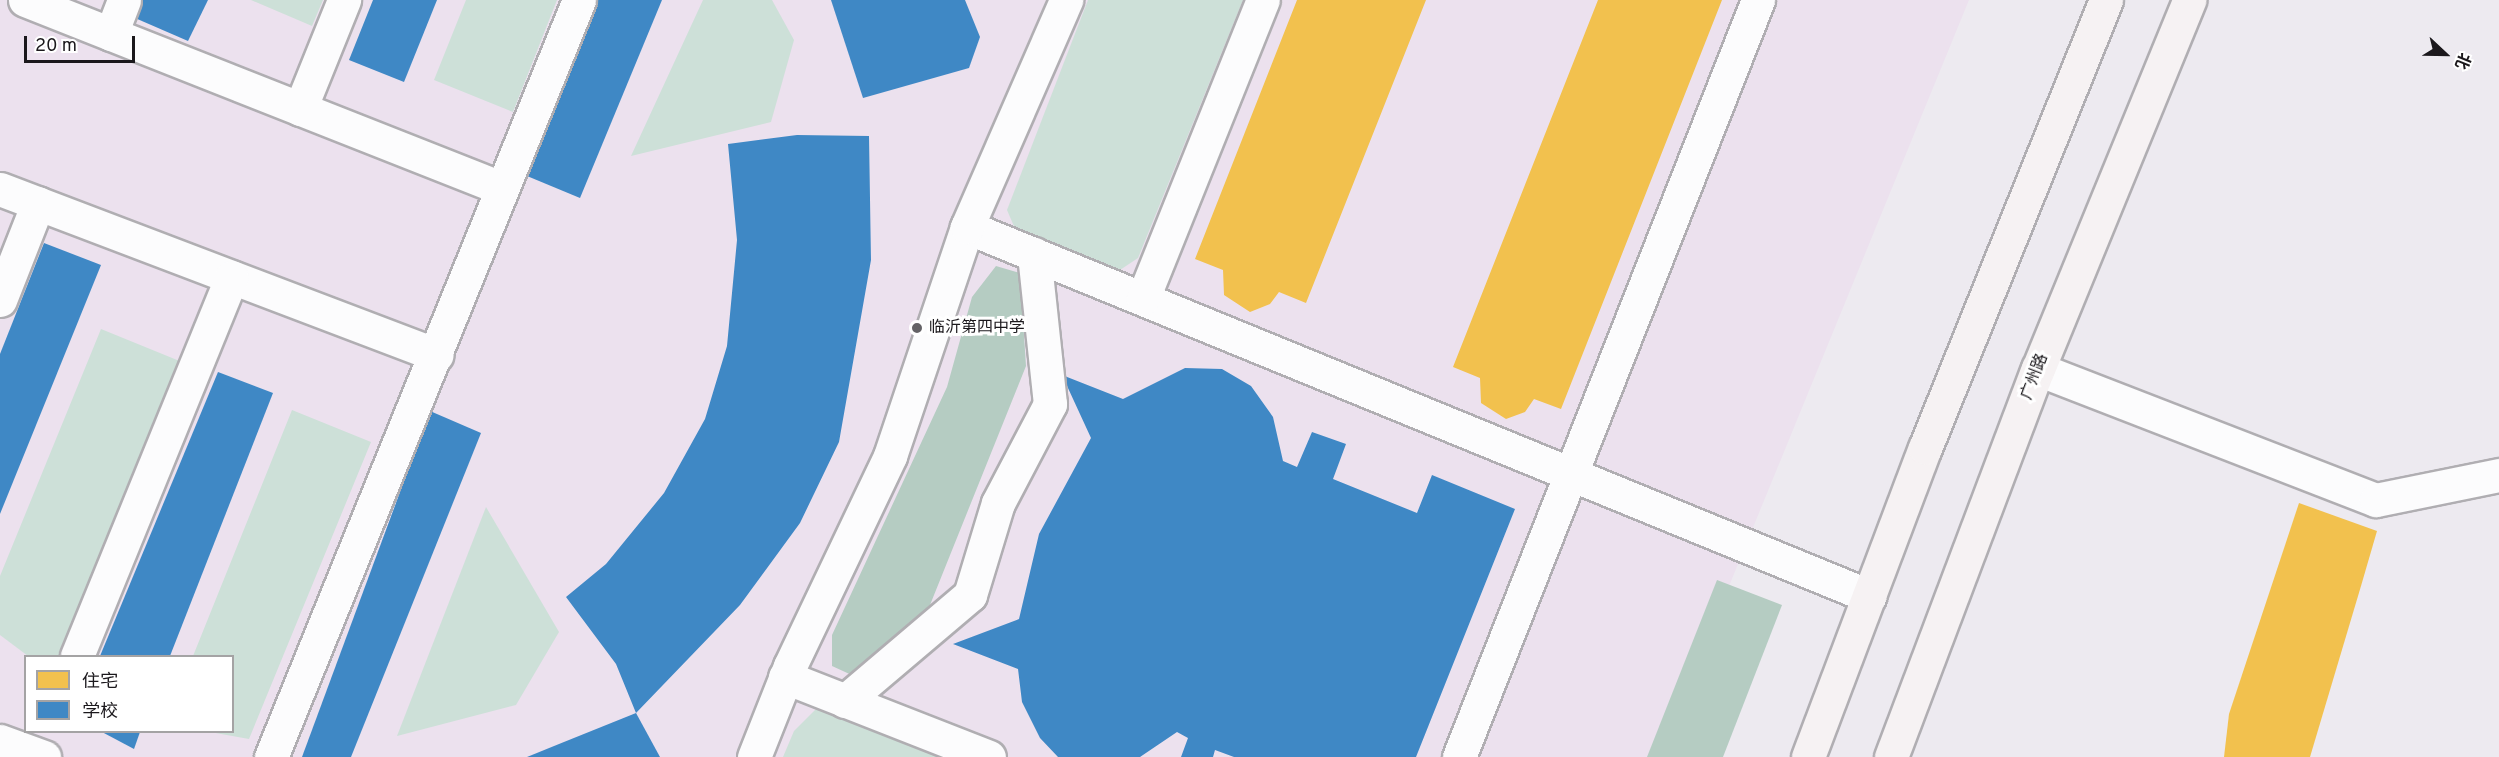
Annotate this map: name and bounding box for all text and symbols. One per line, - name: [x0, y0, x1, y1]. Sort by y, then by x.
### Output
- scale bar: [27, 24, 138, 62]
- north arrow: [2415, 24, 2475, 84]
- text: 20 m: [35, 35, 77, 58]
- text: 北: [2449, 50, 2474, 72]
- place label: 临沂第四中学: [929, 318, 1025, 338]
- marker: 临沂第四中学: [910, 321, 924, 335]
- street label: 广州路: [2017, 351, 2053, 403]
- legend: [24, 655, 234, 733]
- text: 住宅: [82, 671, 118, 694]
- text: 学校: [82, 701, 118, 724]

